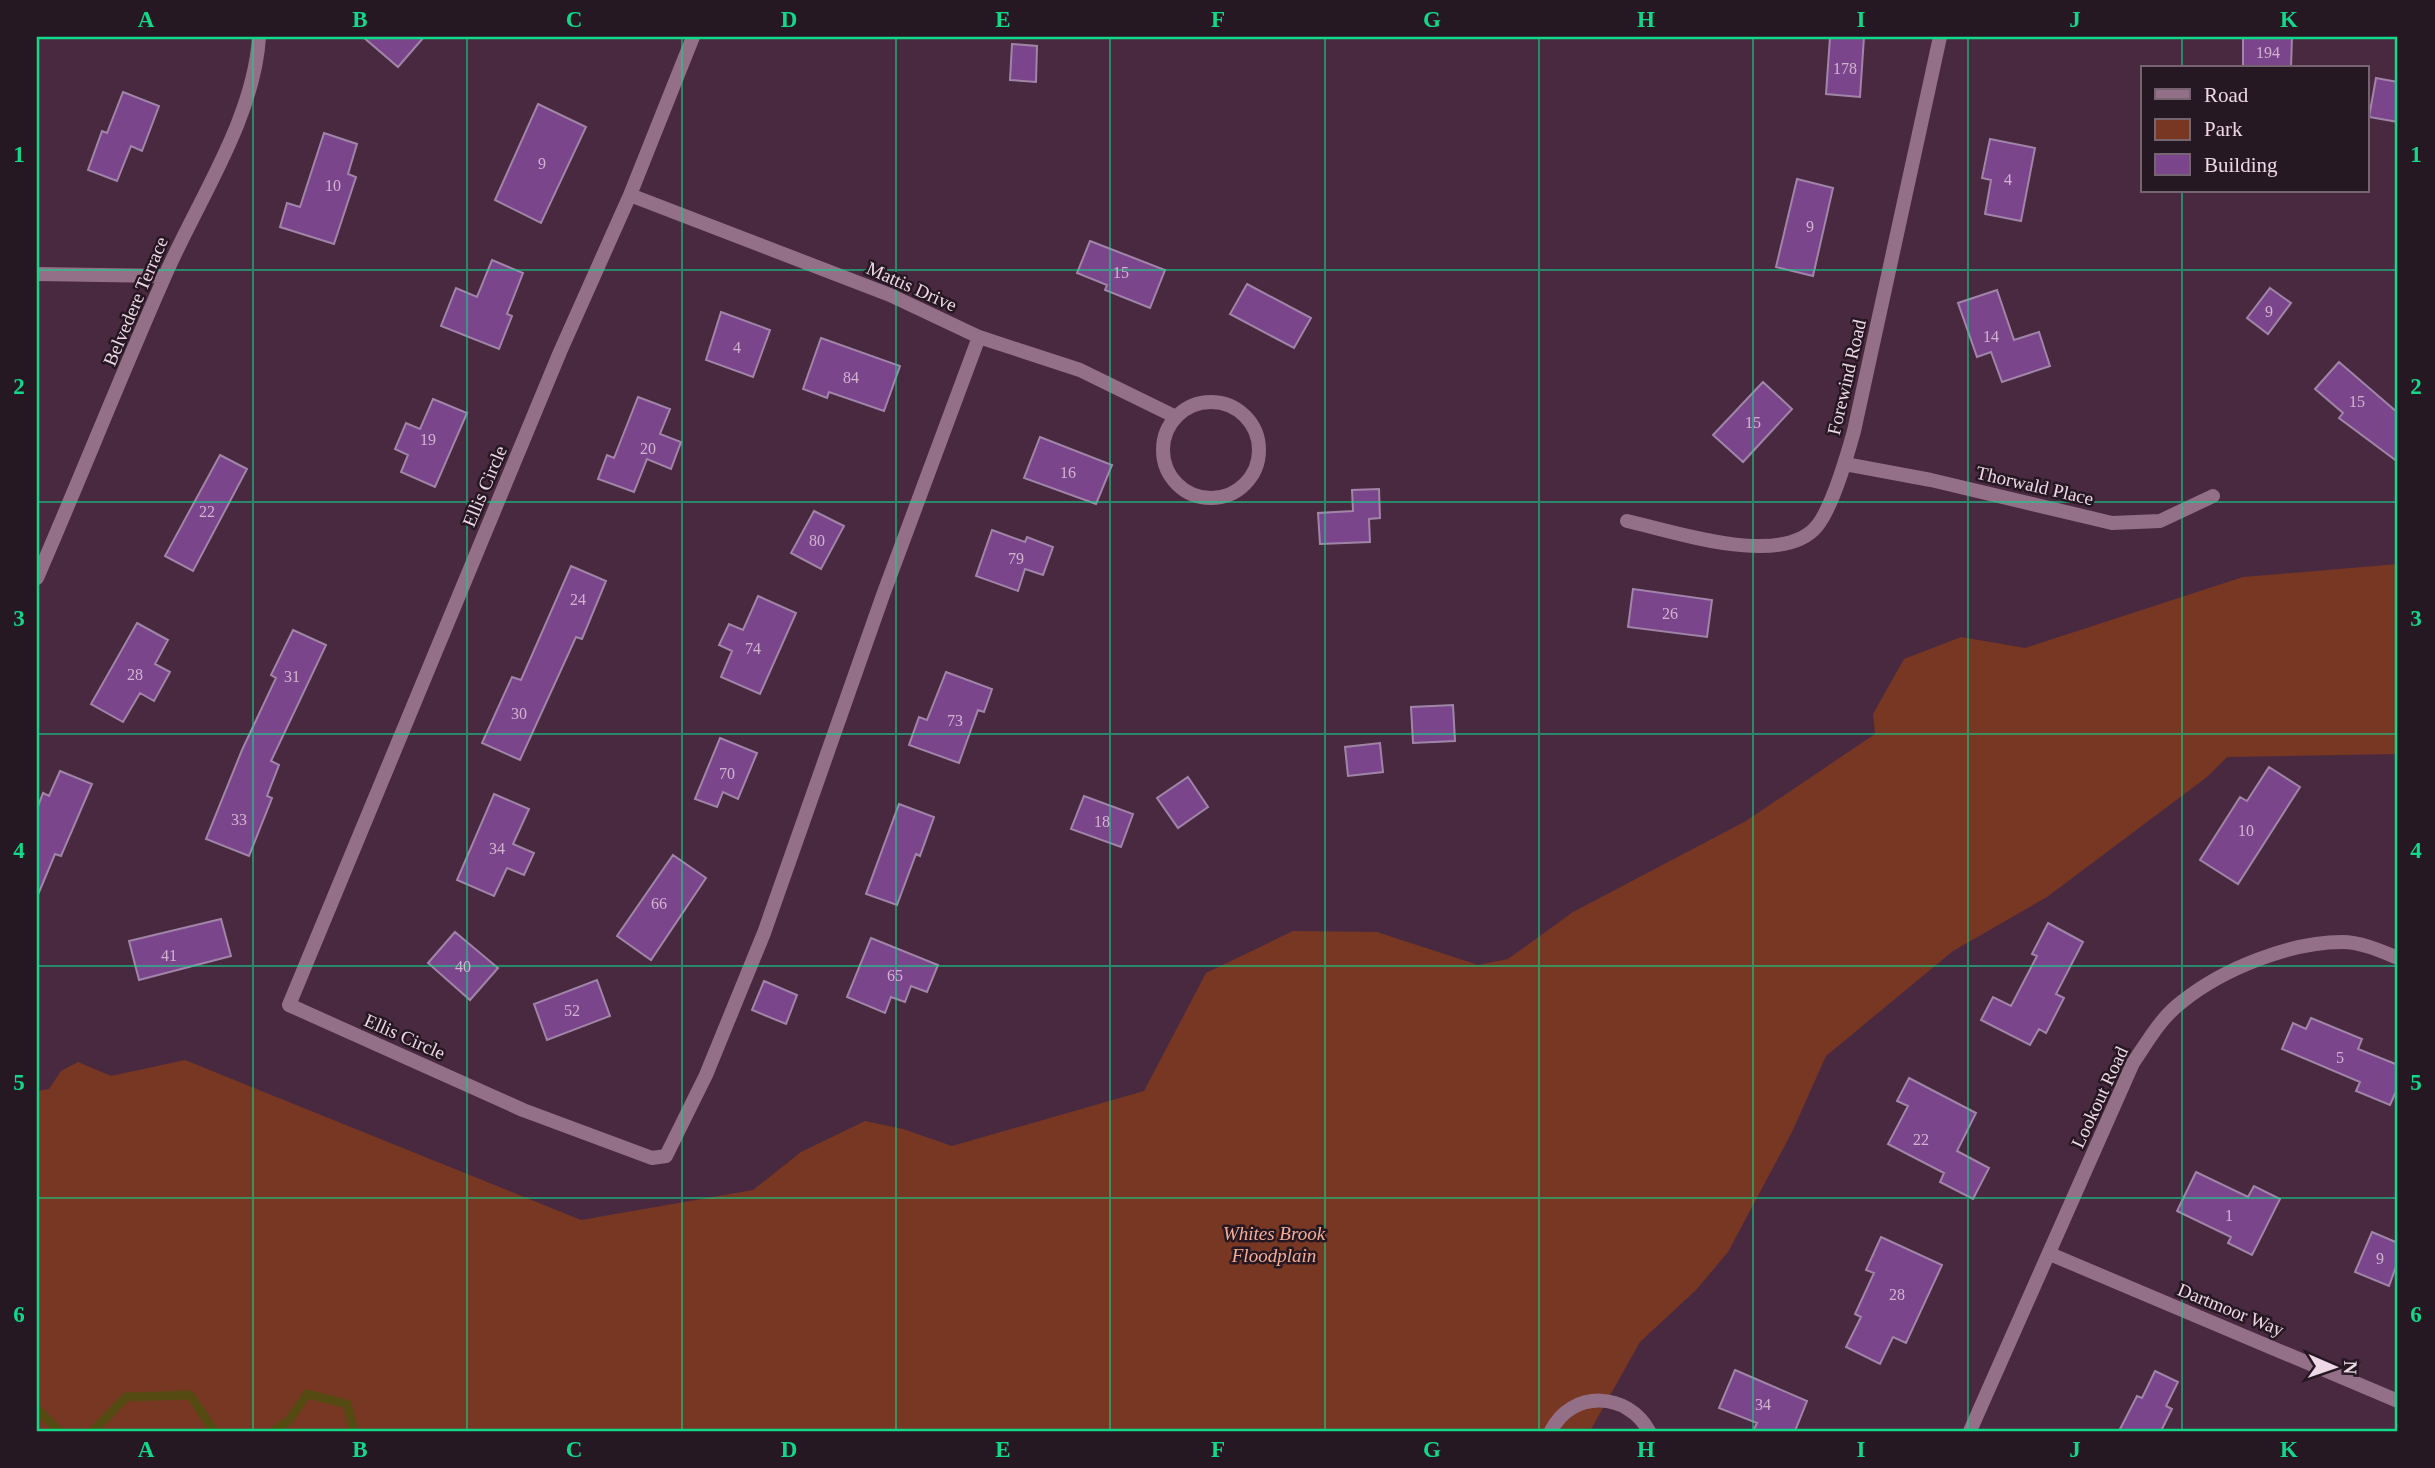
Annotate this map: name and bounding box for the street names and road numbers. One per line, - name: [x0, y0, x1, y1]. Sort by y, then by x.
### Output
- street label: Belvedere Terrace: [99, 234, 172, 369]
- street label: Mattis Drive: [863, 257, 960, 316]
- street label: Forewind Road: [1823, 317, 1870, 437]
- street label: Ellis Circle: [458, 443, 511, 530]
- street label: Thorwald Place: [1974, 462, 2096, 509]
- street label: Ellis Circle: [361, 1009, 448, 1064]
- street label: Lookout Road: [2067, 1043, 2132, 1151]
- street label: Dartmoor Way: [2175, 1279, 2287, 1340]

